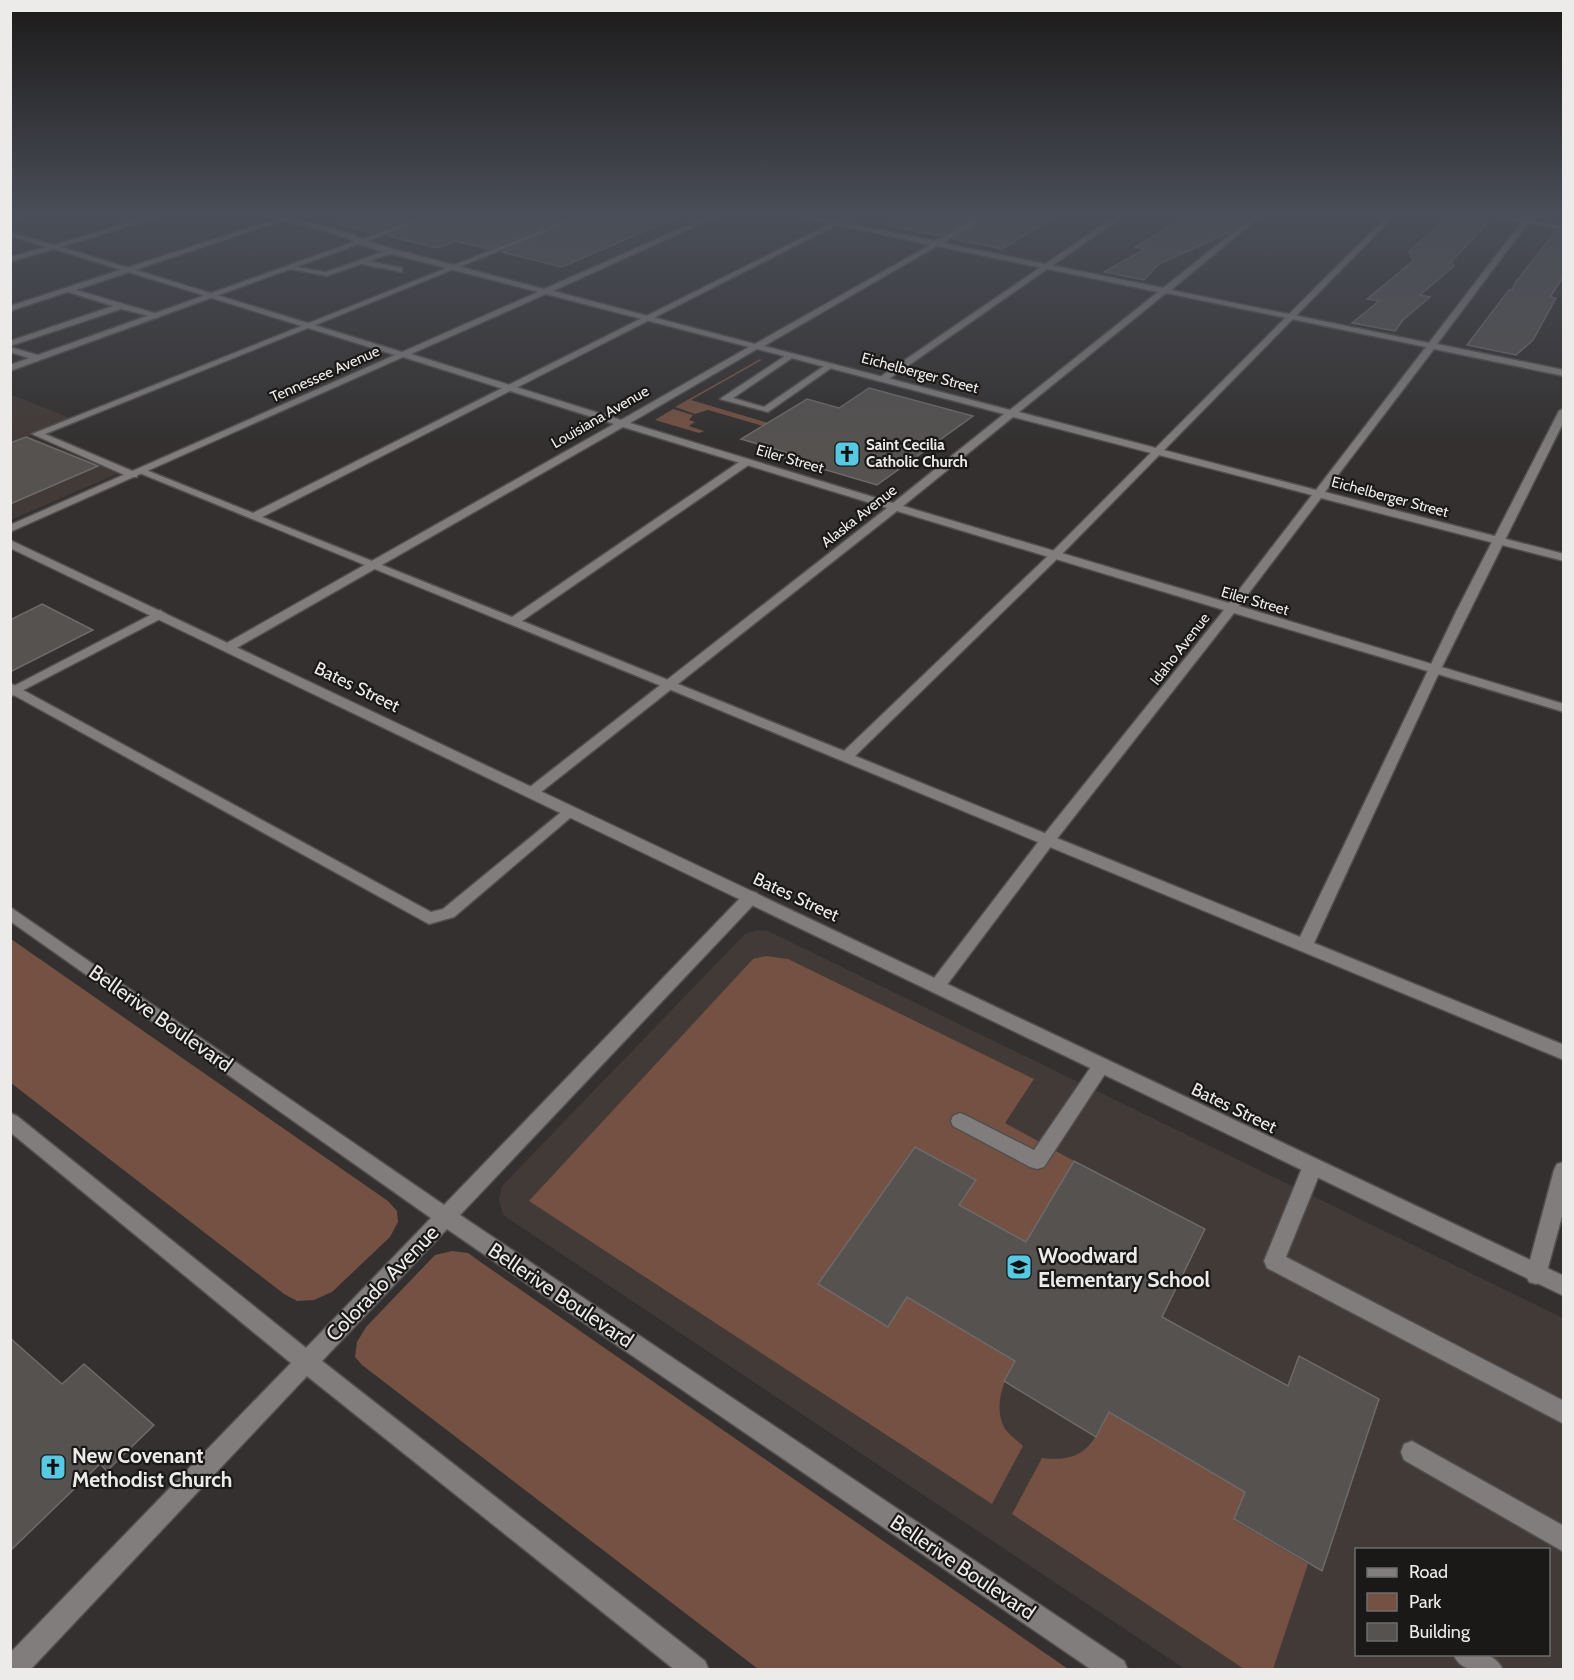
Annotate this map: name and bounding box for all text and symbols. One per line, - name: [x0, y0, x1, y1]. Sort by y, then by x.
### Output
- street label: Tennessee Avenue: [268, 342, 383, 406]
- street label: Eichelberger Street: [860, 349, 980, 397]
- street label: Louisiana Avenue: [548, 382, 652, 452]
- place label: Saint Cecilia Catholic Church: [866, 436, 968, 471]
- church icon: Saint Cecilia Catholic Church: [832, 439, 862, 469]
- street label: Eiler Street: [754, 441, 826, 477]
- street label: Eichelberger Street: [1330, 473, 1450, 521]
- street label: Alaska Avenue: [818, 481, 901, 551]
- street label: Eiler Street: [1219, 583, 1291, 619]
- street label: Idaho Avenue: [1146, 609, 1214, 689]
- street label: Bates Street: [311, 657, 403, 717]
- street label: Bates Street: [750, 868, 842, 926]
- street label: Bellerive Boulevard: [84, 959, 238, 1077]
- street label: Bates Street: [1188, 1078, 1280, 1138]
- street label: Colorado Avenue: [320, 1220, 444, 1346]
- street label: Bellerive Boulevard: [484, 1237, 638, 1353]
- place label: Woodward Elementary School: [1038, 1243, 1211, 1292]
- school or university icon: Woodward Elementary School: [1004, 1252, 1034, 1282]
- place label: New Covenant Methodist Church: [72, 1443, 232, 1492]
- church icon: New Covenant Methodist Church: [38, 1452, 68, 1482]
- street label: Bellerive Boulevard: [886, 1509, 1040, 1625]
- legend: [1355, 1548, 1550, 1656]
- text: Road: [1409, 1561, 1448, 1583]
- text: Park: [1409, 1591, 1442, 1613]
- text: Building: [1409, 1621, 1471, 1643]

